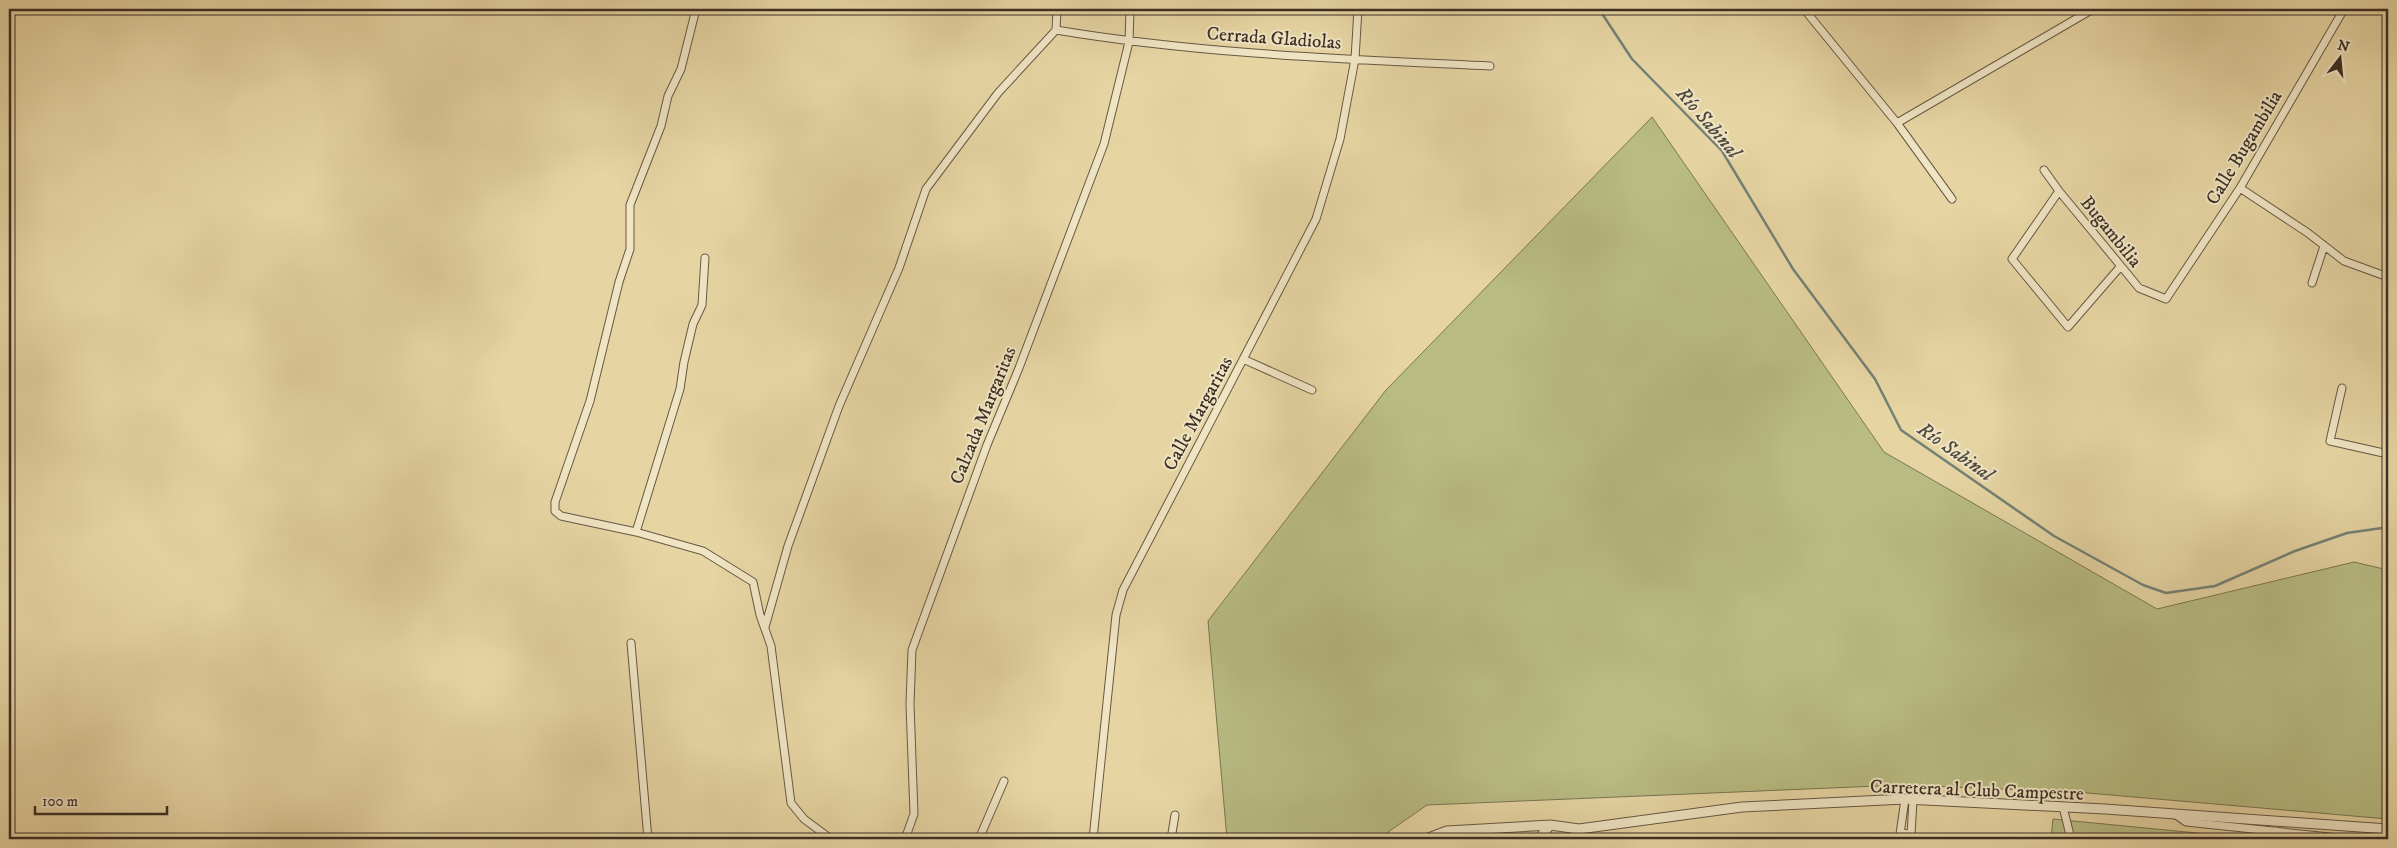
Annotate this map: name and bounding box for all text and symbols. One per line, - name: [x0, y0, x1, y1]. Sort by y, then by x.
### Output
- street label: Cerrada Gladiolas: [1206, 22, 1342, 55]
- north arrow: [2314, 32, 2364, 82]
- text: N: [2335, 36, 2352, 57]
- water label: Río Sabinal: [1669, 81, 1747, 165]
- street label: Calle Bugambilia: [2201, 86, 2287, 209]
- street label: Bugambilia: [2075, 192, 2147, 272]
- street label: Calzada Margaritas: [945, 343, 1022, 488]
- street label: Calle Margaritas: [1159, 353, 1238, 475]
- water label: Río Sabinal: [1912, 416, 1999, 488]
- street label: Carretera al Club Campestre: [1870, 775, 2084, 806]
- scale bar: [35, 783, 168, 815]
- text: 100 m: [42, 792, 78, 811]

